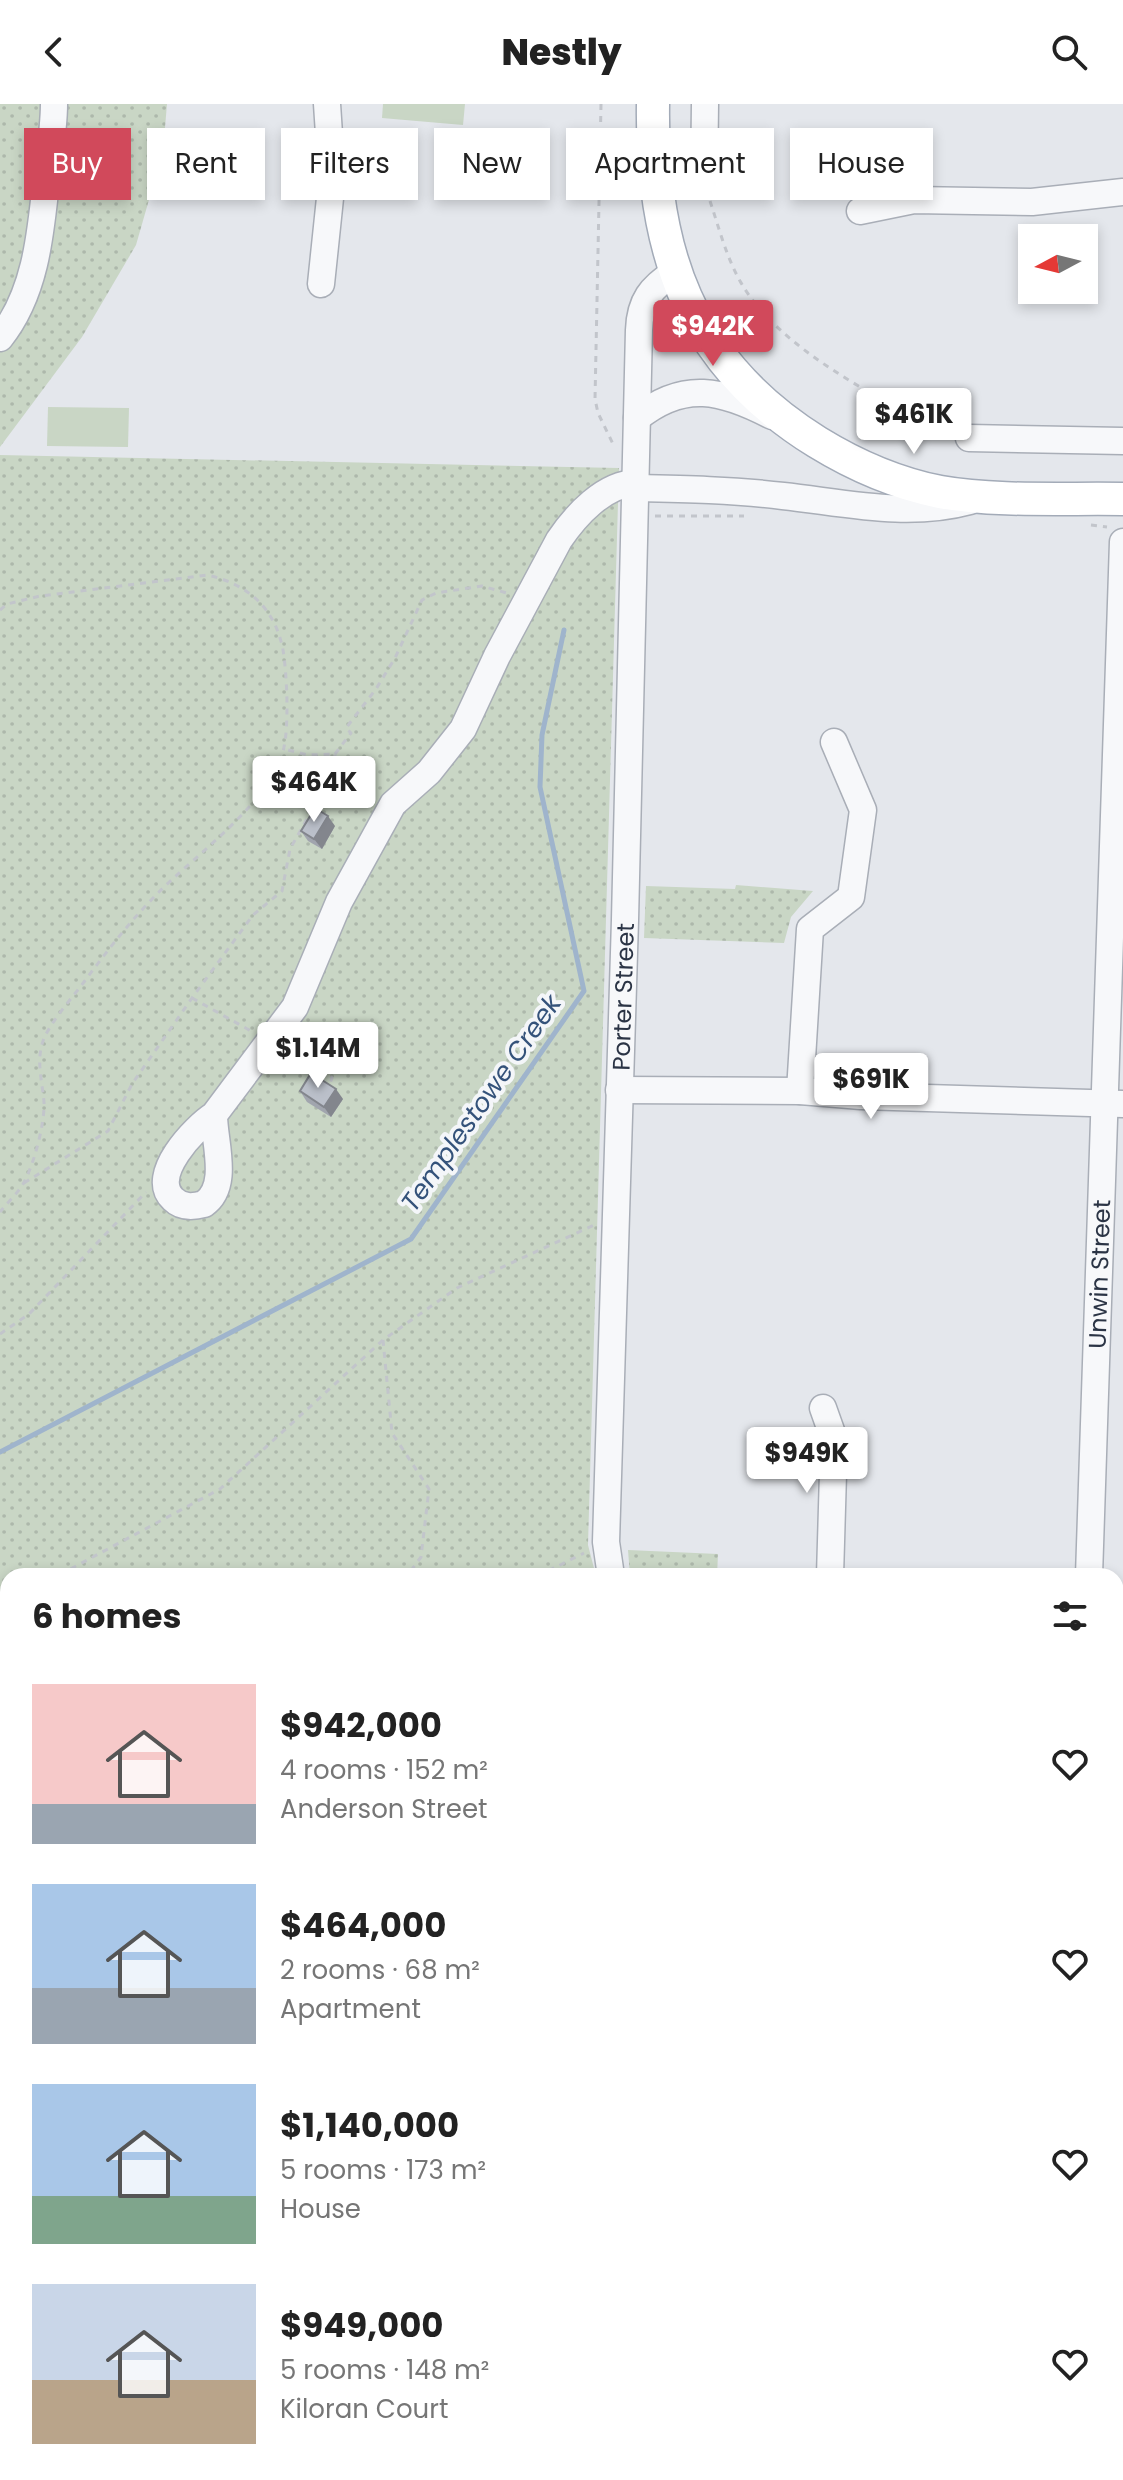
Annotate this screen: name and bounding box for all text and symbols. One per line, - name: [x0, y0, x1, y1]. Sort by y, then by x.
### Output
- text: Nestly: [502, 27, 622, 78]
- icon: back: [32, 30, 76, 74]
- icon: search: [1047, 30, 1091, 74]
- chip: Buy: [24, 128, 131, 200]
- chip: Rent: [147, 128, 265, 200]
- chip: Filters: [281, 128, 418, 200]
- chip: New: [434, 128, 550, 200]
- chip: Apartment: [566, 128, 774, 200]
- chip: House: [790, 128, 933, 200]
- north arrow: [1018, 224, 1098, 304]
- map controls: [1018, 224, 1098, 304]
- pin: $942K: [657, 300, 769, 368]
- text: $942K: [671, 308, 755, 344]
- pin: $461K: [858, 388, 970, 456]
- text: $461K: [874, 396, 954, 432]
- pin: $464K: [258, 756, 370, 824]
- text: $464K: [271, 764, 358, 800]
- street label: Porter Street: [604, 922, 641, 1071]
- water label: Templestowe Creek: [392, 986, 570, 1219]
- pin: $1.14M: [253, 1022, 383, 1090]
- text: $1.14M: [275, 1030, 361, 1066]
- pin: $691K: [815, 1053, 927, 1121]
- text: $691K: [832, 1061, 910, 1097]
- street label: Unwin Street: [1080, 1199, 1118, 1349]
- pin: $949K: [751, 1427, 863, 1495]
- text: $949K: [765, 1435, 849, 1471]
- text: 6 homes: [32, 1592, 181, 1640]
- icon: filters: [1048, 1594, 1092, 1638]
- text: $942,000: [280, 1701, 442, 1749]
- icon: home: [96, 1716, 192, 1812]
- icon: heart: [1048, 1742, 1092, 1786]
- text: 4 rooms · 152 m²: [280, 1752, 488, 1788]
- text: Anderson Street: [280, 1791, 487, 1827]
- text: $464,000: [280, 1901, 446, 1949]
- icon: home: [96, 1916, 192, 2012]
- icon: heart: [1048, 1942, 1092, 1986]
- text: 2 rooms · 68 m²: [280, 1952, 480, 1988]
- text: Apartment: [280, 1991, 421, 2027]
- text: $1,140,000: [280, 2101, 459, 2149]
- icon: home: [96, 2116, 192, 2212]
- icon: heart: [1048, 2142, 1092, 2186]
- text: 5 rooms · 173 m²: [280, 2152, 486, 2188]
- text: House: [280, 2191, 361, 2227]
- text: $949,000: [280, 2301, 443, 2349]
- icon: home: [96, 2316, 192, 2412]
- icon: heart: [1048, 2342, 1092, 2386]
- text: 5 rooms · 148 m²: [280, 2352, 489, 2388]
- text: Kiloran Court: [280, 2391, 448, 2427]

